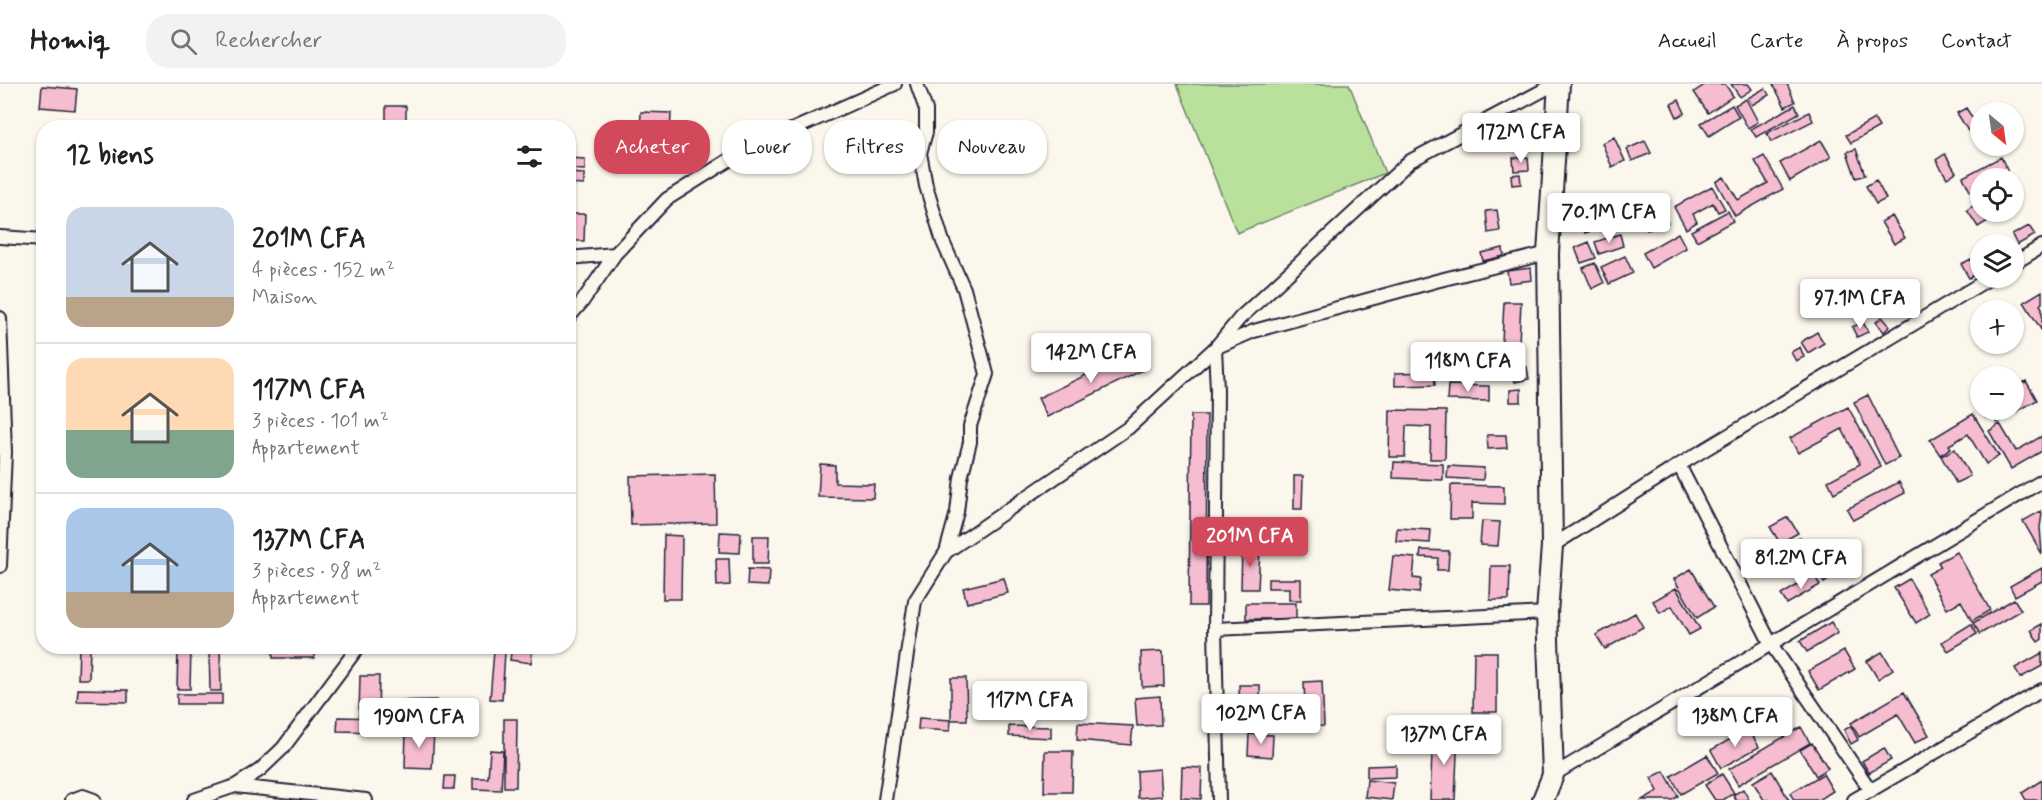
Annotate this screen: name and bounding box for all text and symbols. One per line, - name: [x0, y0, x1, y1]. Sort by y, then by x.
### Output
- search box: [146, 14, 566, 68]
- text: Homiq: [30, 23, 110, 60]
- icon: search: [167, 25, 200, 58]
- text: Rechercher: [215, 27, 322, 55]
- text: Accueil: [1658, 27, 1717, 55]
- text: Carte: [1750, 27, 1804, 55]
- text: À propos: [1837, 27, 1908, 55]
- text: Contact: [1941, 27, 2012, 55]
- north arrow: [1970, 102, 2024, 156]
- map controls: [1970, 102, 2024, 420]
- pin: 172M CFA: [1459, 113, 1583, 164]
- text: 172M CFA: [1476, 119, 1566, 146]
- chip: Acheter: [594, 120, 710, 174]
- chip: Louer: [722, 120, 812, 174]
- chip: Filtres: [824, 120, 925, 174]
- chip: Nouveau: [937, 120, 1047, 174]
- text: 12 biens: [66, 139, 154, 173]
- icon: filters: [513, 140, 546, 173]
- button: locate: [1970, 168, 2024, 222]
- pin: 70.1M CFA: [1540, 193, 1678, 244]
- text: 70.1M CFA: [1561, 199, 1657, 226]
- text: 201M CFA: [252, 223, 366, 257]
- icon: home: [114, 231, 186, 303]
- button: layers: [1970, 234, 2024, 288]
- text: 4 pièces · 152 m²: [252, 257, 395, 284]
- pin: 97.1M CFA: [1791, 279, 1929, 330]
- text: Maison: [252, 284, 317, 311]
- text: 97.1M CFA: [1814, 285, 1906, 312]
- button: +: [1970, 300, 2024, 354]
- pin: 142M CFA: [1029, 333, 1153, 384]
- text: 142M CFA: [1045, 339, 1137, 366]
- pin: 118M CFA: [1406, 342, 1530, 393]
- text: 118M CFA: [1424, 348, 1512, 375]
- button: −: [1970, 366, 2024, 420]
- text: 117M CFA: [252, 374, 366, 408]
- icon: home: [114, 382, 186, 454]
- text: 3 pièces · 101 m²: [252, 408, 389, 435]
- text: Appartement: [252, 435, 360, 462]
- pin: 201M CFA: [1188, 517, 1312, 568]
- text: 201M CFA: [1206, 523, 1294, 550]
- text: 137M CFA: [252, 524, 365, 558]
- icon: home: [114, 532, 186, 604]
- pin: 81.2M CFA: [1732, 539, 1870, 590]
- text: 81.2M CFA: [1755, 545, 1847, 572]
- text: 3 pièces · 98 m²: [252, 558, 381, 585]
- text: Appartement: [252, 585, 360, 612]
- pin: 117M CFA: [968, 681, 1092, 732]
- text: 117M CFA: [986, 687, 1074, 714]
- pin: 102M CFA: [1199, 694, 1323, 745]
- pin: 138M CFA: [1673, 697, 1797, 748]
- pin: 190M CFA: [357, 698, 481, 749]
- text: 102M CFA: [1215, 700, 1307, 727]
- text: 138M CFA: [1692, 703, 1778, 730]
- text: 190M CFA: [373, 704, 465, 731]
- pin: 137M CFA: [1382, 715, 1506, 766]
- text: 137M CFA: [1400, 721, 1488, 748]

